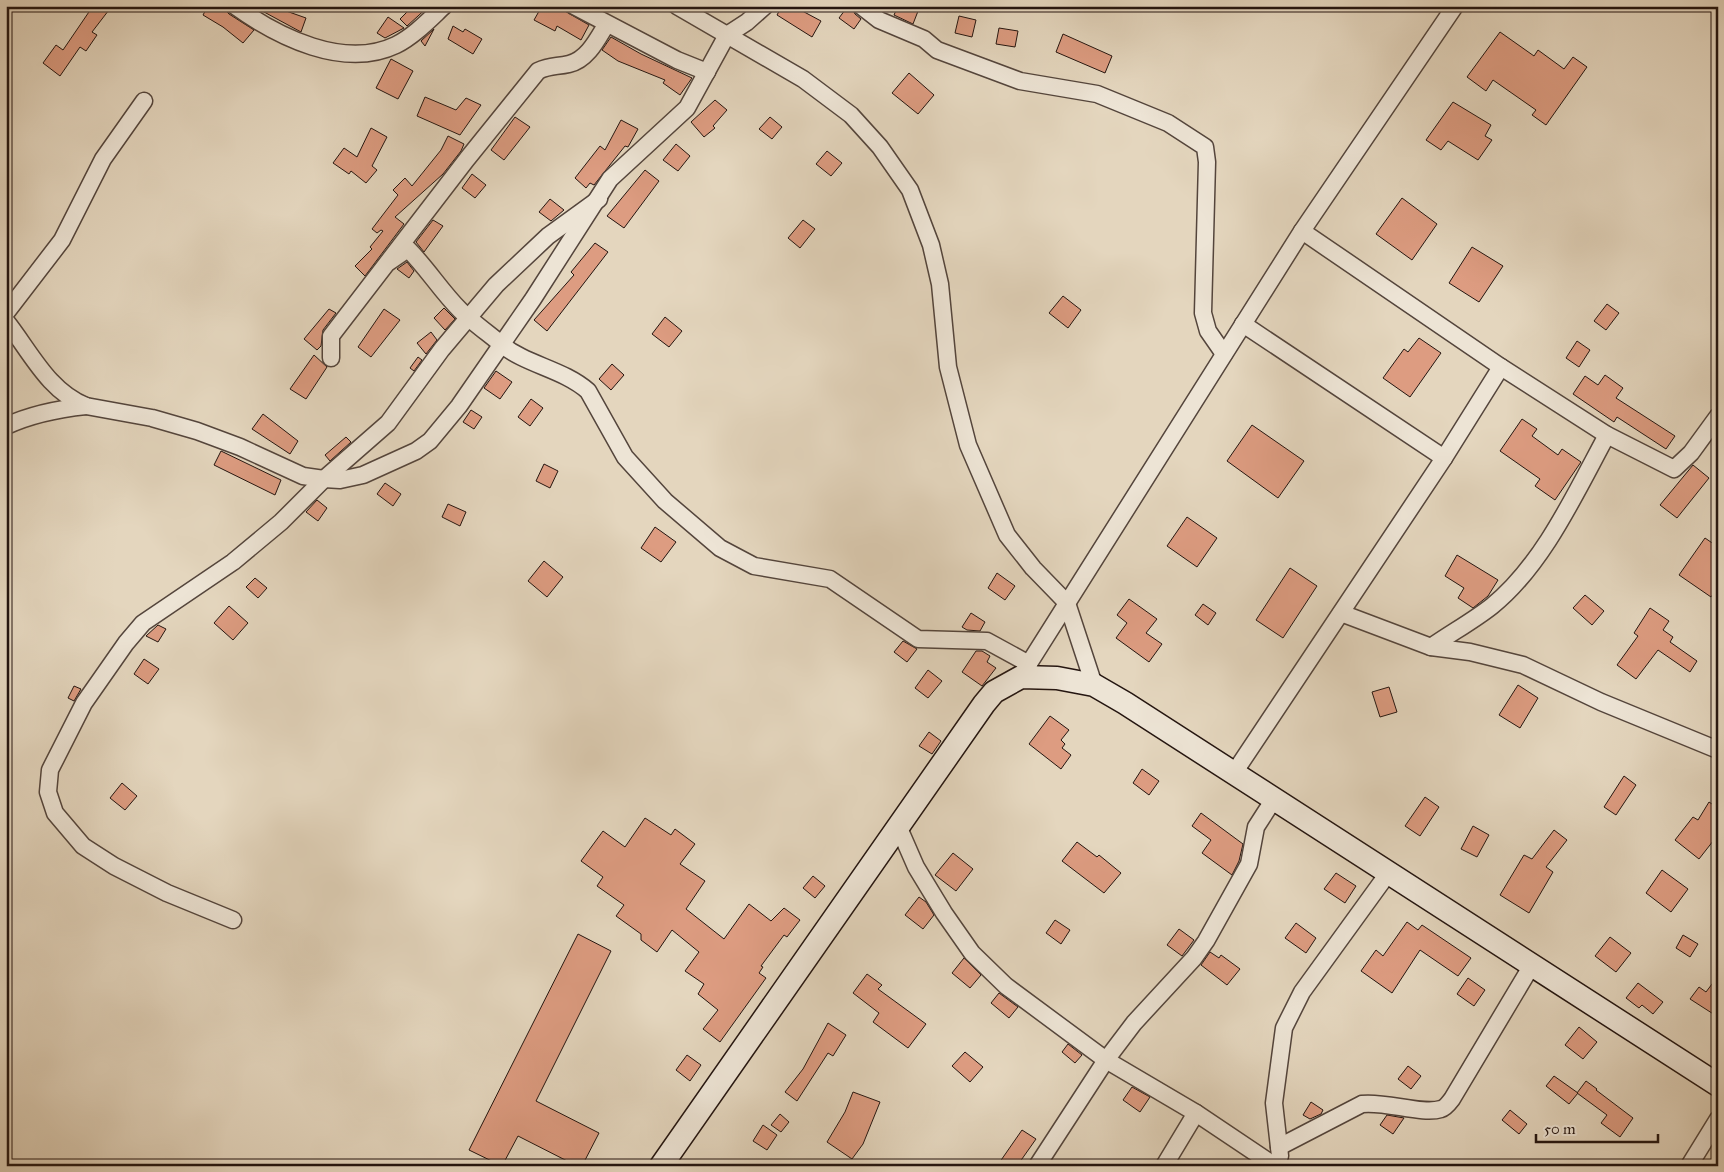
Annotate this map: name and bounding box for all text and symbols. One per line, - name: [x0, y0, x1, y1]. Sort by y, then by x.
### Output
- scale bar: [1536, 1112, 1659, 1144]
- text: 50 m: [1544, 1120, 1576, 1138]

